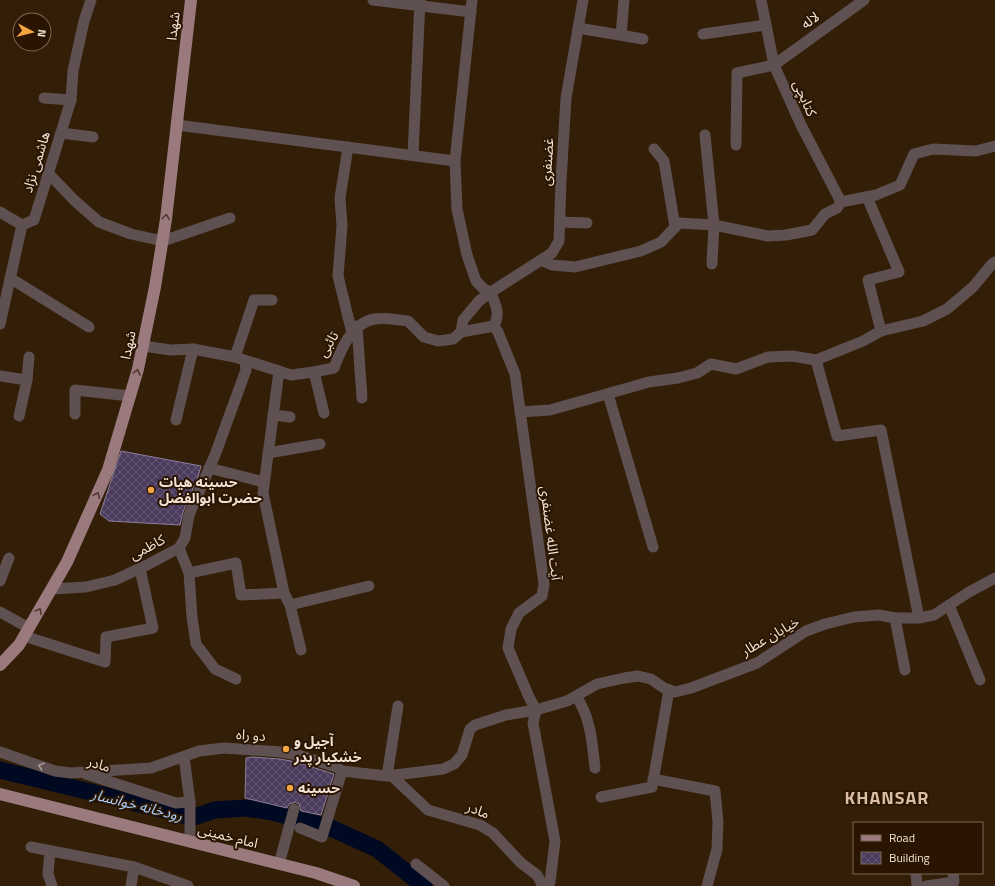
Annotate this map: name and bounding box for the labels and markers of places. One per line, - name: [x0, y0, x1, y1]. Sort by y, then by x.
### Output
- place label: حسینه هیات حضرت ابوالفضل: [159, 471, 262, 508]
- marker: حسینه هیات حضرت ابوالفضل: [146, 485, 156, 495]
- place label: آجیل و خشکبار پدر: [293, 730, 362, 767]
- marker: آجیل و خشکبار پدر: [281, 744, 291, 754]
- place label: حسینه: [298, 777, 340, 798]
- marker: حسینه: [285, 783, 295, 793]

